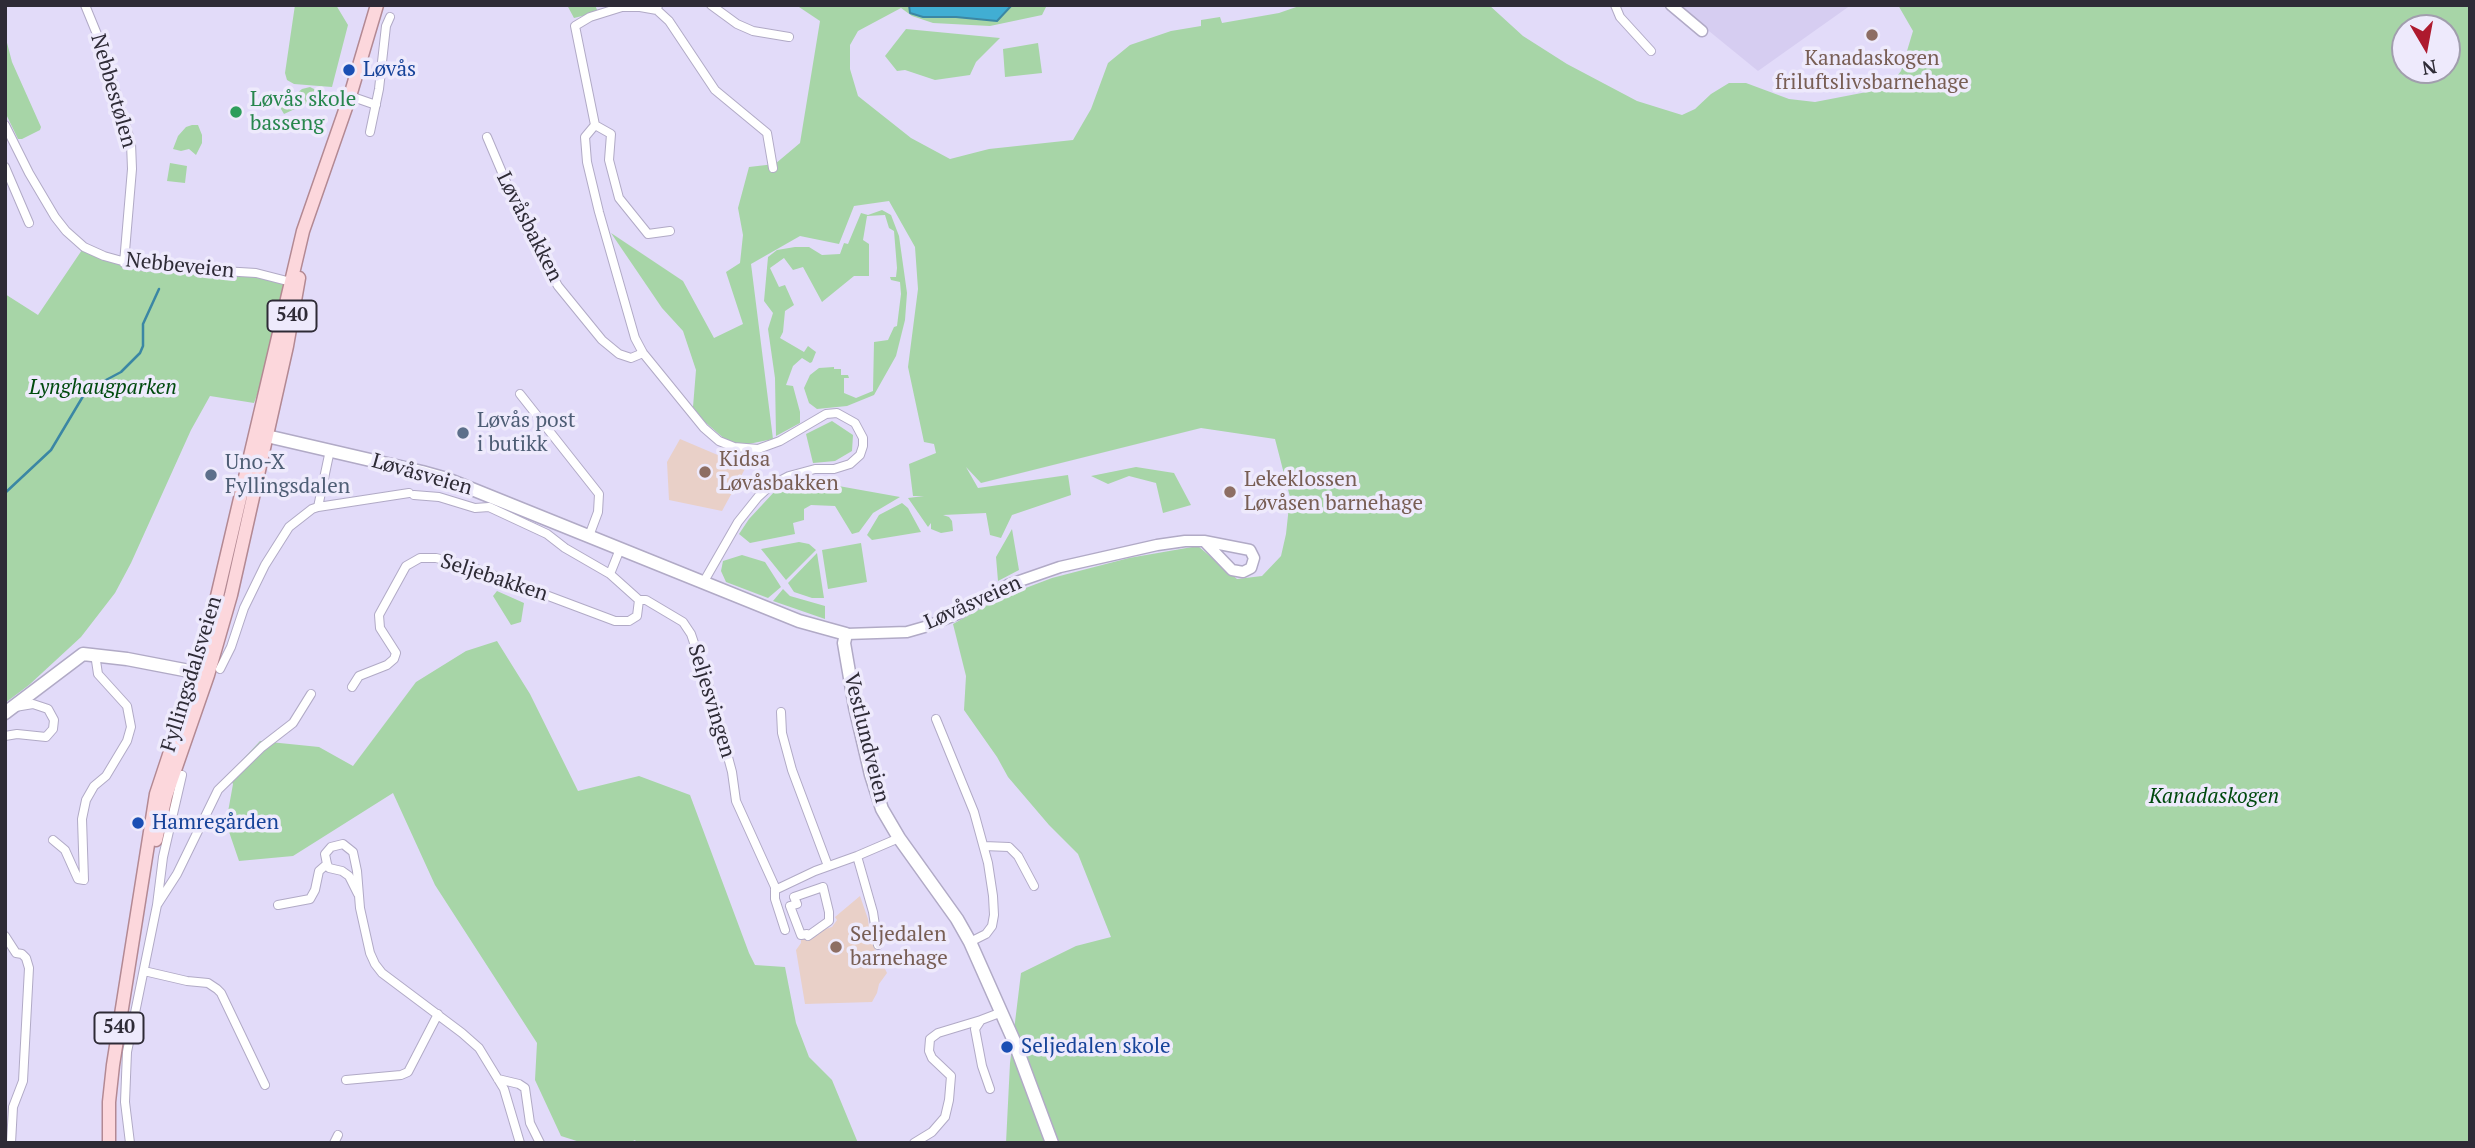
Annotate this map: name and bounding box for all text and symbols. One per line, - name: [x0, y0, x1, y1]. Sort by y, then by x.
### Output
- north arrow: [2391, 14, 2461, 84]
- marker: Kanadaskogen friluftslivsbarnehage: [1864, 27, 1880, 43]
- street label: Nebbestølen: [85, 31, 141, 151]
- place label: Kanadaskogen friluftslivsbarnehage: [1775, 46, 1969, 96]
- text: N: [2420, 55, 2439, 82]
- place label: Løvås: [363, 57, 416, 83]
- marker: Løvås: [341, 62, 357, 78]
- place label: Løvås skole basseng: [250, 87, 356, 137]
- marker: Løvås skole basseng: [228, 104, 244, 120]
- street label: Løvåsbakken: [491, 168, 567, 286]
- street label: Nebbeveien: [124, 248, 236, 284]
- road number: 540: [268, 300, 316, 332]
- park label: Lynghaugparken: [29, 375, 177, 401]
- place label: Løvås post i butikk: [477, 408, 576, 458]
- marker: Løvås post i butikk: [455, 425, 471, 441]
- place label: Kidsa Løvåsbakken: [719, 447, 839, 497]
- street label: Løvåsveien: [369, 449, 475, 501]
- place label: Uno-X Fyllingsdalen: [225, 450, 350, 500]
- marker: Kidsa Løvåsbakken: [697, 464, 713, 480]
- marker: Uno-X Fyllingsdalen: [203, 467, 219, 483]
- place label: Lekeklossen Løvåsen barnehage: [1244, 467, 1423, 517]
- marker: Lekeklossen Løvåsen barnehage: [1222, 484, 1238, 500]
- street label: Seljebakken: [437, 549, 551, 607]
- street label: Løvåsveien: [921, 570, 1025, 636]
- street label: Fyllingsdalsveien: [156, 593, 228, 755]
- street label: Seljesvingen: [682, 641, 740, 761]
- street label: Vestlundveien: [838, 671, 894, 805]
- park label: Kanadaskogen: [2149, 784, 2279, 810]
- place label: Hamregården: [152, 810, 279, 836]
- marker: Hamregården: [130, 815, 146, 831]
- place label: Seljedalen barnehage: [850, 922, 948, 972]
- marker: Seljedalen barnehage: [828, 939, 844, 955]
- road number: 540: [94, 1012, 144, 1044]
- place label: Seljedalen skole: [1021, 1034, 1171, 1060]
- marker: Seljedalen skole: [999, 1039, 1015, 1055]

